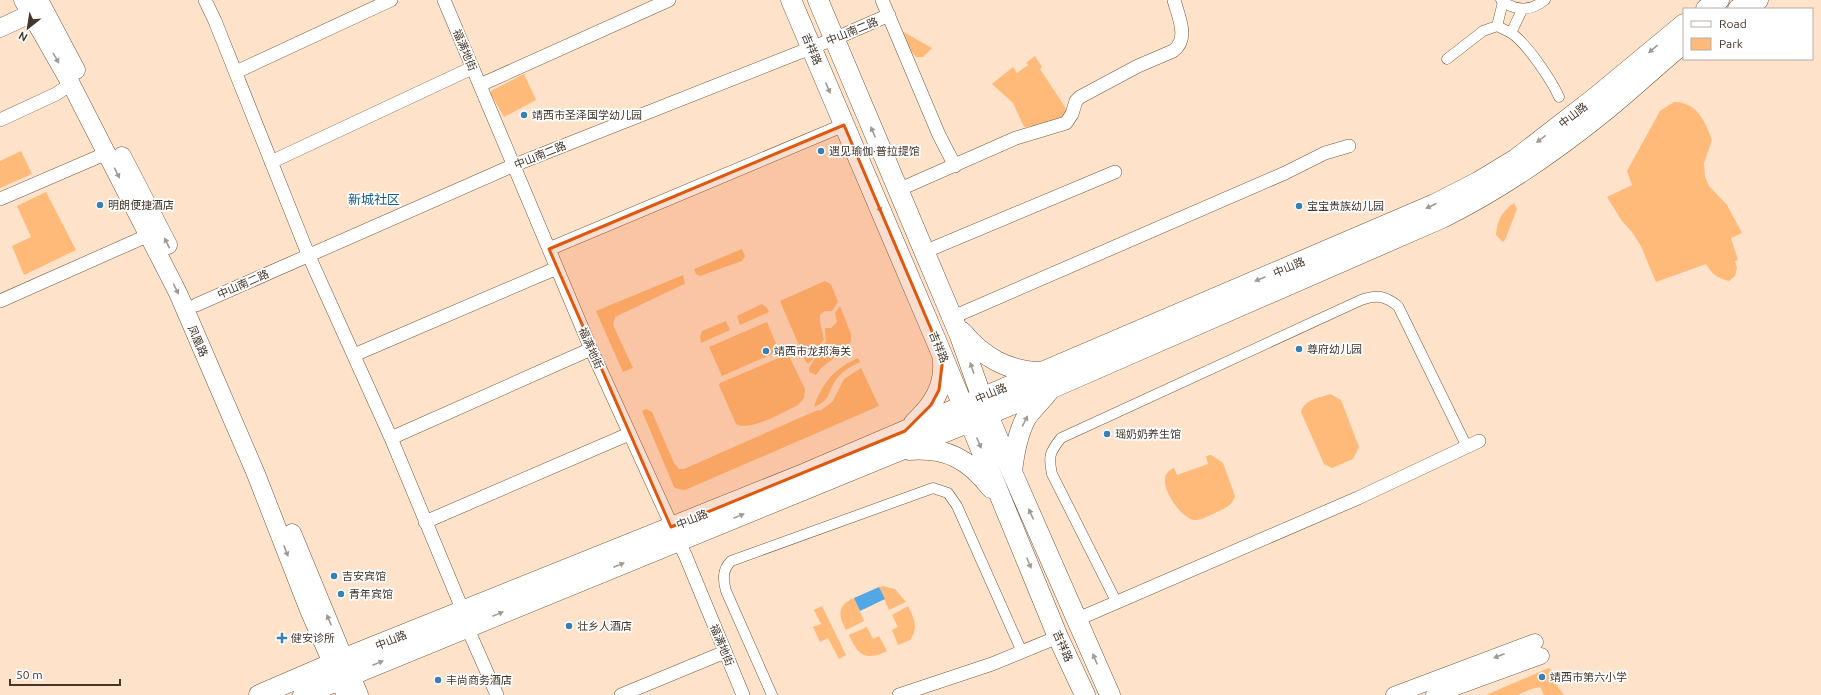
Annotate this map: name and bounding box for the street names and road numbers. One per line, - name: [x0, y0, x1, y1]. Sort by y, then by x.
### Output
- street label: 中山南二路: [824, 15, 880, 47]
- street label: 福满地街: [451, 27, 479, 73]
- street label: 吉祥路: [800, 31, 824, 67]
- street label: 中山路: [1556, 100, 1590, 130]
- street label: 中山南二路: [512, 139, 568, 171]
- street label: 中山路: [1271, 255, 1307, 279]
- street label: 中山南二路: [215, 267, 271, 301]
- street label: 凤凰路: [186, 323, 210, 359]
- street label: 福满地街: [577, 325, 605, 371]
- street label: 吉祥路: [927, 329, 951, 365]
- street label: 中山路: [973, 381, 1009, 405]
- street label: 中山路: [674, 507, 710, 531]
- street label: 福满地街: [708, 622, 736, 668]
- street label: 中山路: [373, 628, 409, 652]
- street label: 吉祥路: [1051, 628, 1075, 664]

